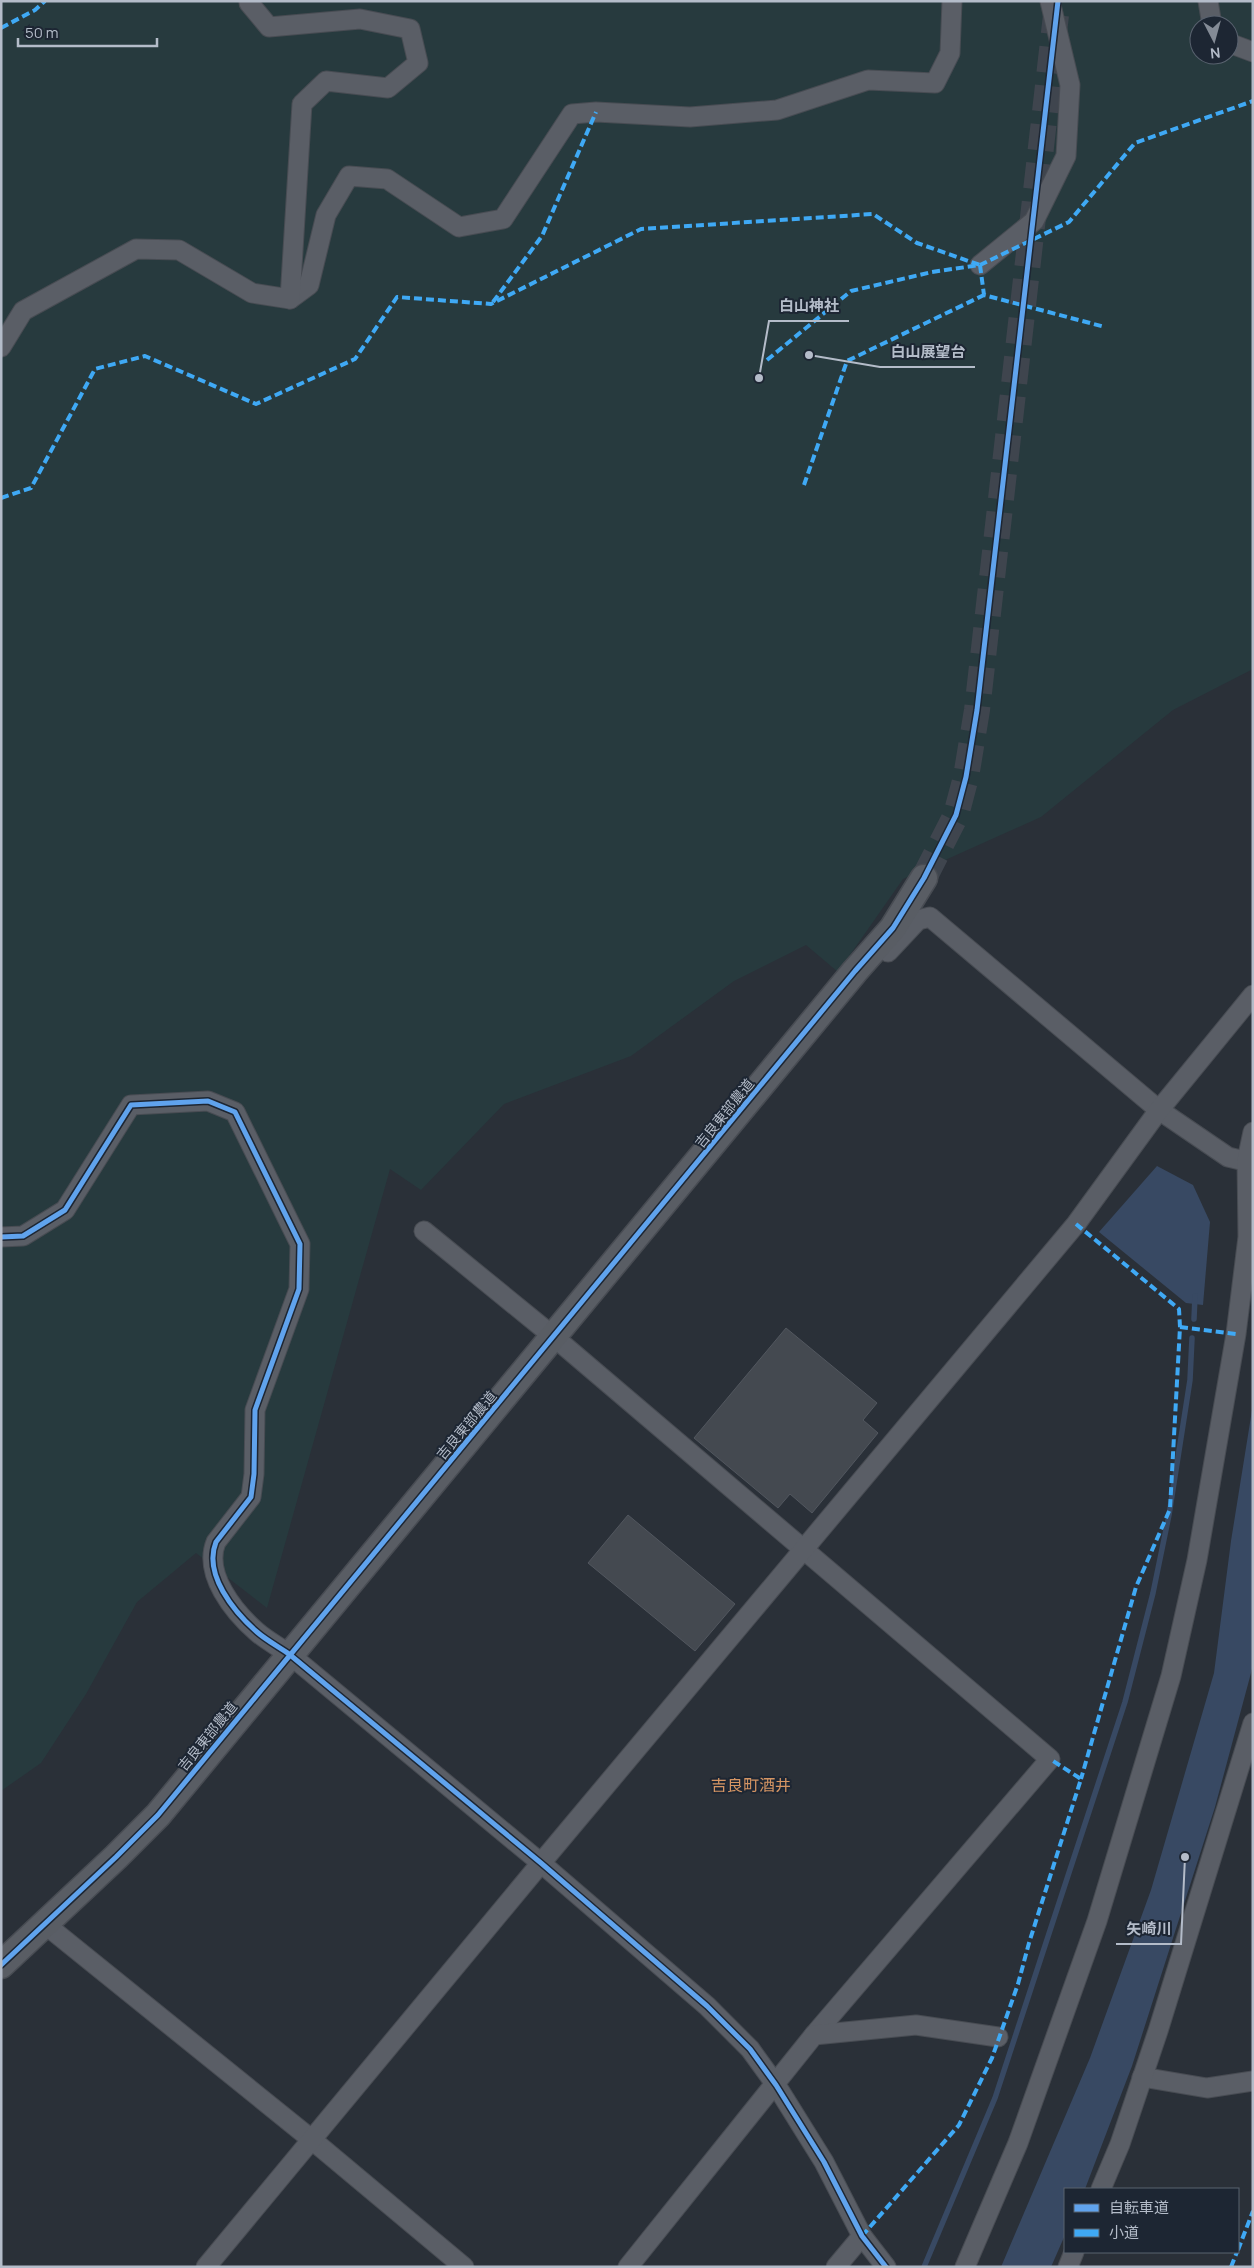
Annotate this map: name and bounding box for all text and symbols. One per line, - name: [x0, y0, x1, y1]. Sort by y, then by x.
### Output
- scale bar: [18, 15, 156, 47]
- north arrow: [1189, 15, 1239, 65]
- text: 50 m: [25, 22, 59, 43]
- text: N: [1209, 43, 1221, 63]
- callout: 白山神社: [769, 291, 849, 321]
- text: 白山神社: [779, 295, 839, 316]
- callout: 白山展望台: [880, 337, 975, 367]
- text: 白山展望台: [890, 341, 966, 362]
- street label: 吉良東部農道: [690, 1074, 758, 1152]
- street label: 吉良東部農道: [432, 1387, 500, 1463]
- street label: 吉良東部農道: [173, 1697, 241, 1775]
- district label: 吉良町酒井: [711, 1774, 791, 1796]
- callout: 矢崎川: [1116, 1914, 1181, 1944]
- text: 矢崎川: [1126, 1918, 1172, 1939]
- legend: [1064, 2188, 1239, 2253]
- text: 自転車道: [1109, 2197, 1169, 2218]
- text: 小道: [1109, 2222, 1139, 2243]

